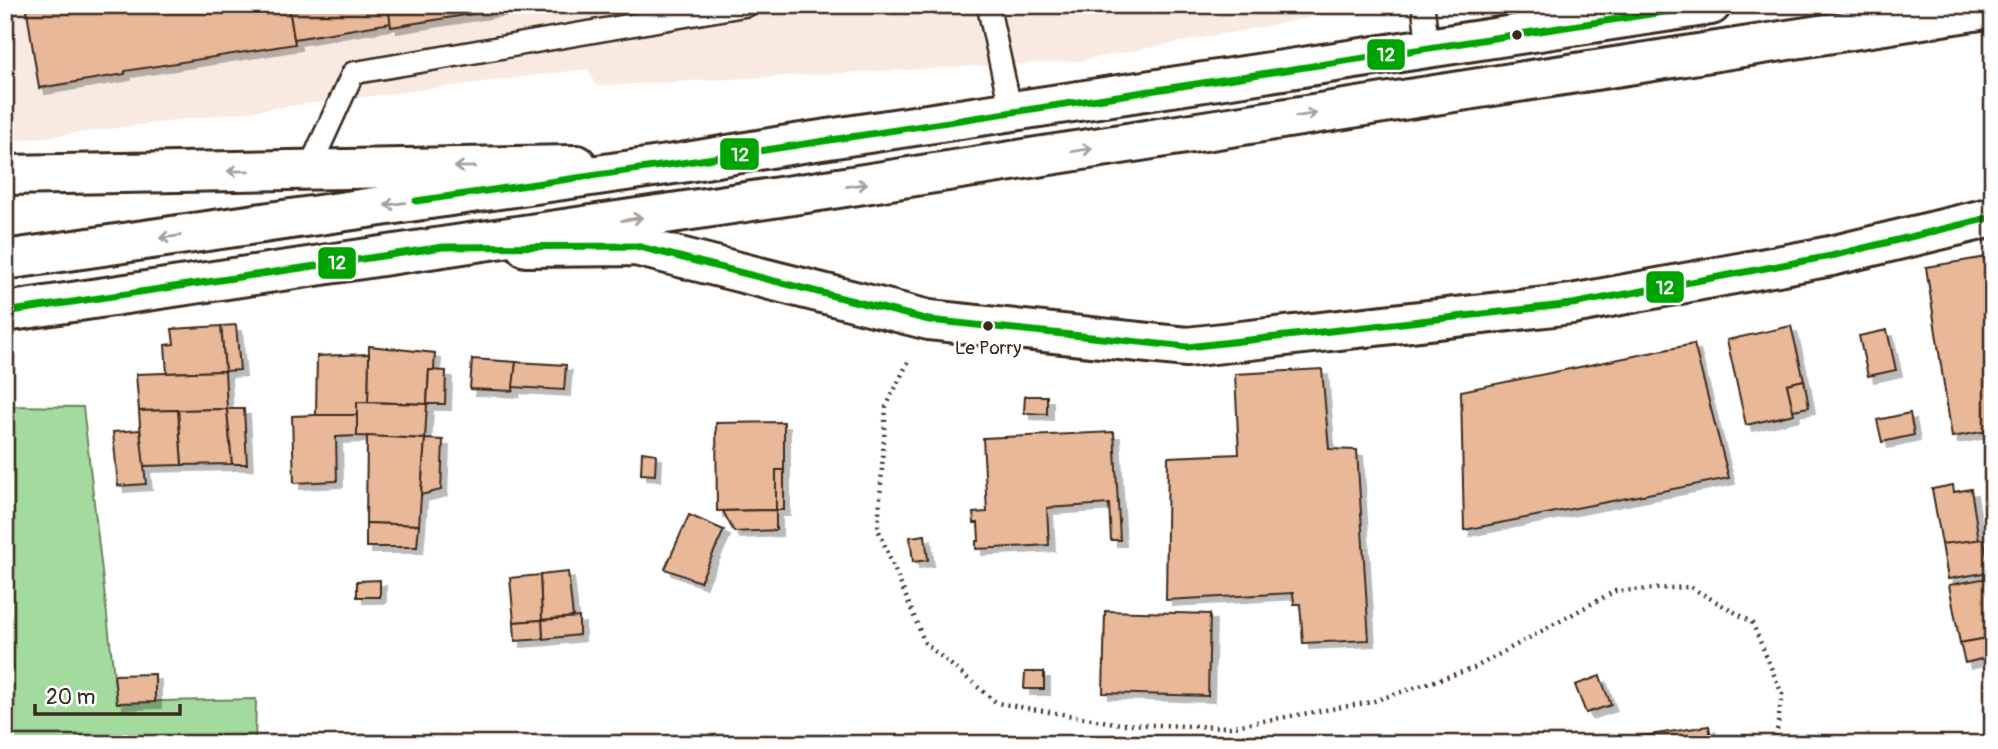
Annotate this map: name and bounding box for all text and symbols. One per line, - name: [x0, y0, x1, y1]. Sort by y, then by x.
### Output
- unlabelled marker: [1510, 28, 1524, 42]
- line badge: 12: [1366, 38, 1406, 71]
- text: 12: [1377, 43, 1395, 67]
- one-way arrow: [1295, 108, 1317, 121]
- line badge: 12: [719, 137, 760, 171]
- text: 12: [731, 143, 749, 167]
- one-way arrow: [1070, 143, 1093, 156]
- one-way arrow: [454, 160, 477, 174]
- one-way arrow: [227, 164, 250, 177]
- one-way arrow: [845, 178, 868, 191]
- one-way arrow: [384, 198, 407, 211]
- one-way arrow: [620, 212, 643, 225]
- one-way arrow: [159, 230, 181, 243]
- line badge: 12: [317, 246, 357, 280]
- text: 12: [328, 251, 346, 275]
- line badge: 12: [1645, 270, 1685, 304]
- text: 12: [1656, 276, 1674, 300]
- marker: Le Porry: [981, 319, 995, 333]
- place label: Le Porry: [955, 336, 1021, 360]
- scale bar: [35, 672, 180, 716]
- text: 20 m: [46, 684, 95, 711]

